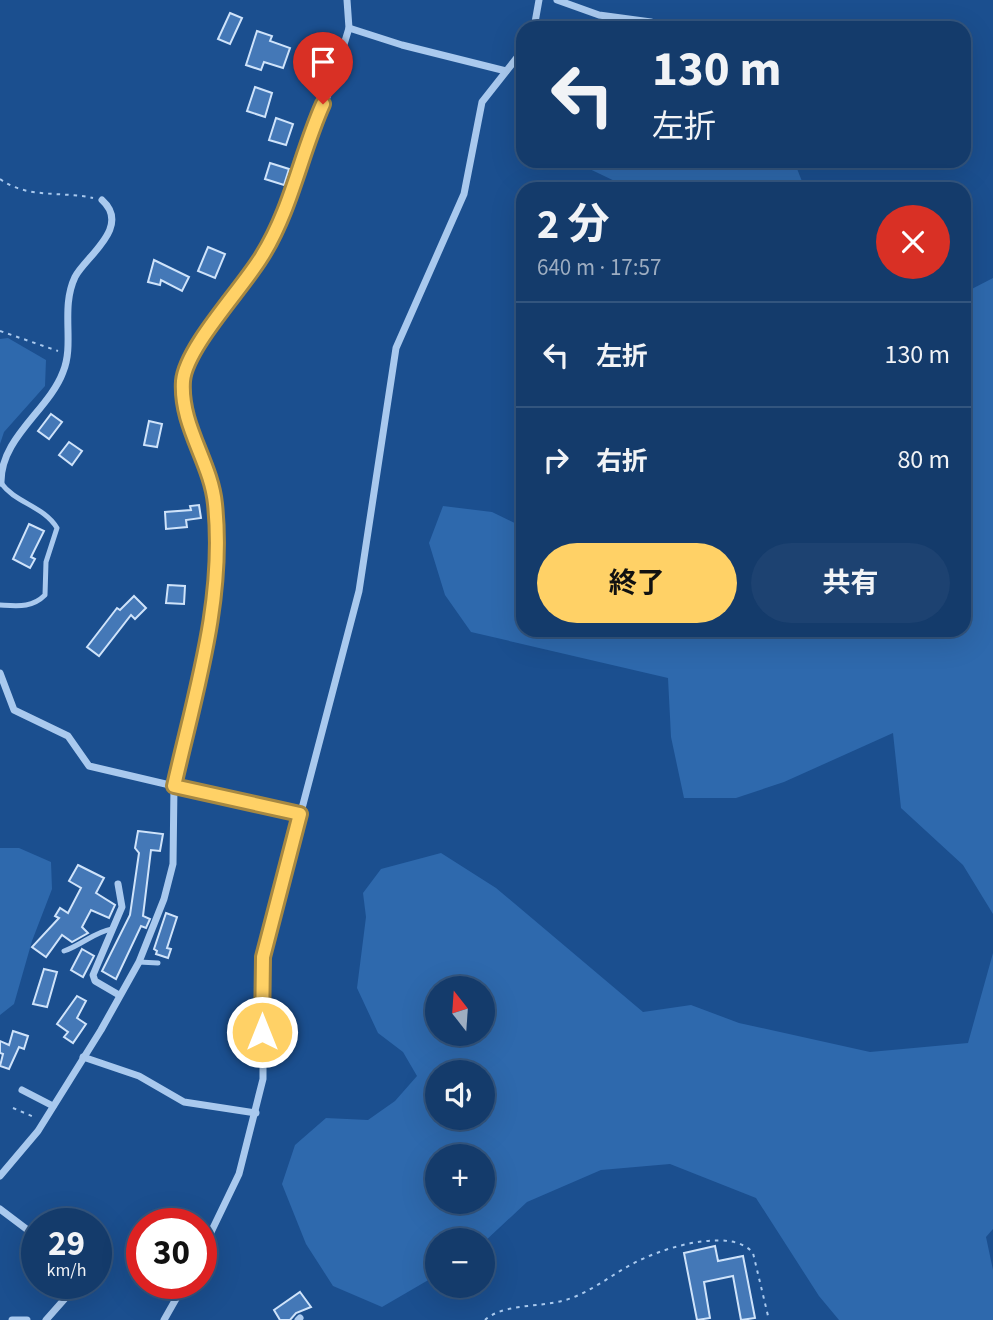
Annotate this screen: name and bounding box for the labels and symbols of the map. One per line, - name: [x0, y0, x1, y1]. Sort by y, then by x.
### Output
- pin: [293, 32, 353, 104]
- north arrow: [425, 976, 495, 1046]
- position arrow: [225, 995, 299, 1069]
- speed limit sign: 30: [126, 1208, 217, 1299]

